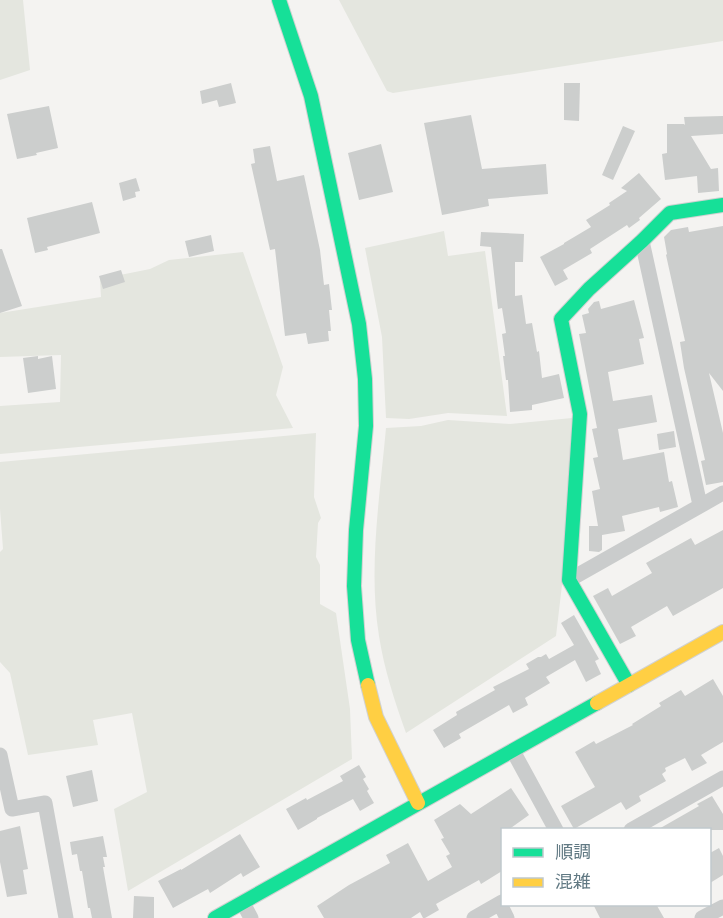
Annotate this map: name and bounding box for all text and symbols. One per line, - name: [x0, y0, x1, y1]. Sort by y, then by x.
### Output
- legend: [501, 828, 711, 906]
- text: 順調: [555, 840, 591, 863]
- text: 混雑: [555, 870, 591, 893]

